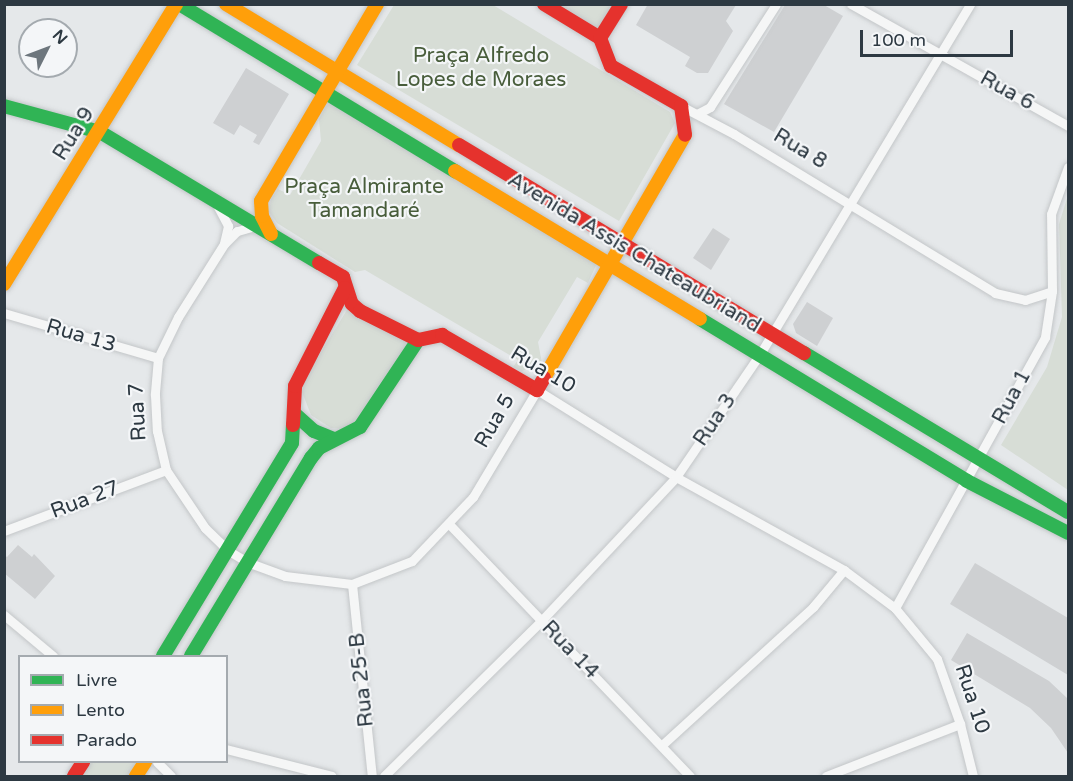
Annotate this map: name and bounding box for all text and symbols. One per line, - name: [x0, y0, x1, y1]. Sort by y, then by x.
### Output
- north arrow: [18, 18, 78, 78]
- scale bar: [863, 18, 1016, 56]
- text: N: [48, 26, 72, 49]
- text: 100 m: [871, 29, 926, 51]
- park label: Praça Alfredo Lopes de Moraes: [396, 43, 566, 93]
- street label: Rua 6: [975, 66, 1039, 116]
- street label: Rua 9: [48, 103, 100, 165]
- street label: Rua 8: [769, 123, 831, 175]
- street label: Avenida Assis Chateaubriand: [503, 167, 765, 339]
- park label: Praça Almirante Tamandaré: [284, 174, 444, 224]
- street label: Rua 13: [43, 314, 119, 358]
- street label: Rua 10: [506, 341, 580, 399]
- street label: Rua 1: [987, 365, 1037, 429]
- street label: Rua 7: [124, 382, 152, 442]
- street label: Rua 3: [688, 389, 742, 451]
- street label: Rua 5: [470, 390, 520, 452]
- street label: Rua 27: [47, 475, 123, 525]
- street label: Rua 14: [536, 616, 604, 684]
- street label: Rua 25-B: [345, 632, 379, 728]
- legend: [18, 655, 228, 763]
- street label: Rua 10: [949, 661, 995, 737]
- text: Livre: [76, 669, 117, 691]
- text: Lento: [76, 699, 125, 721]
- text: Parado: [76, 729, 137, 751]

